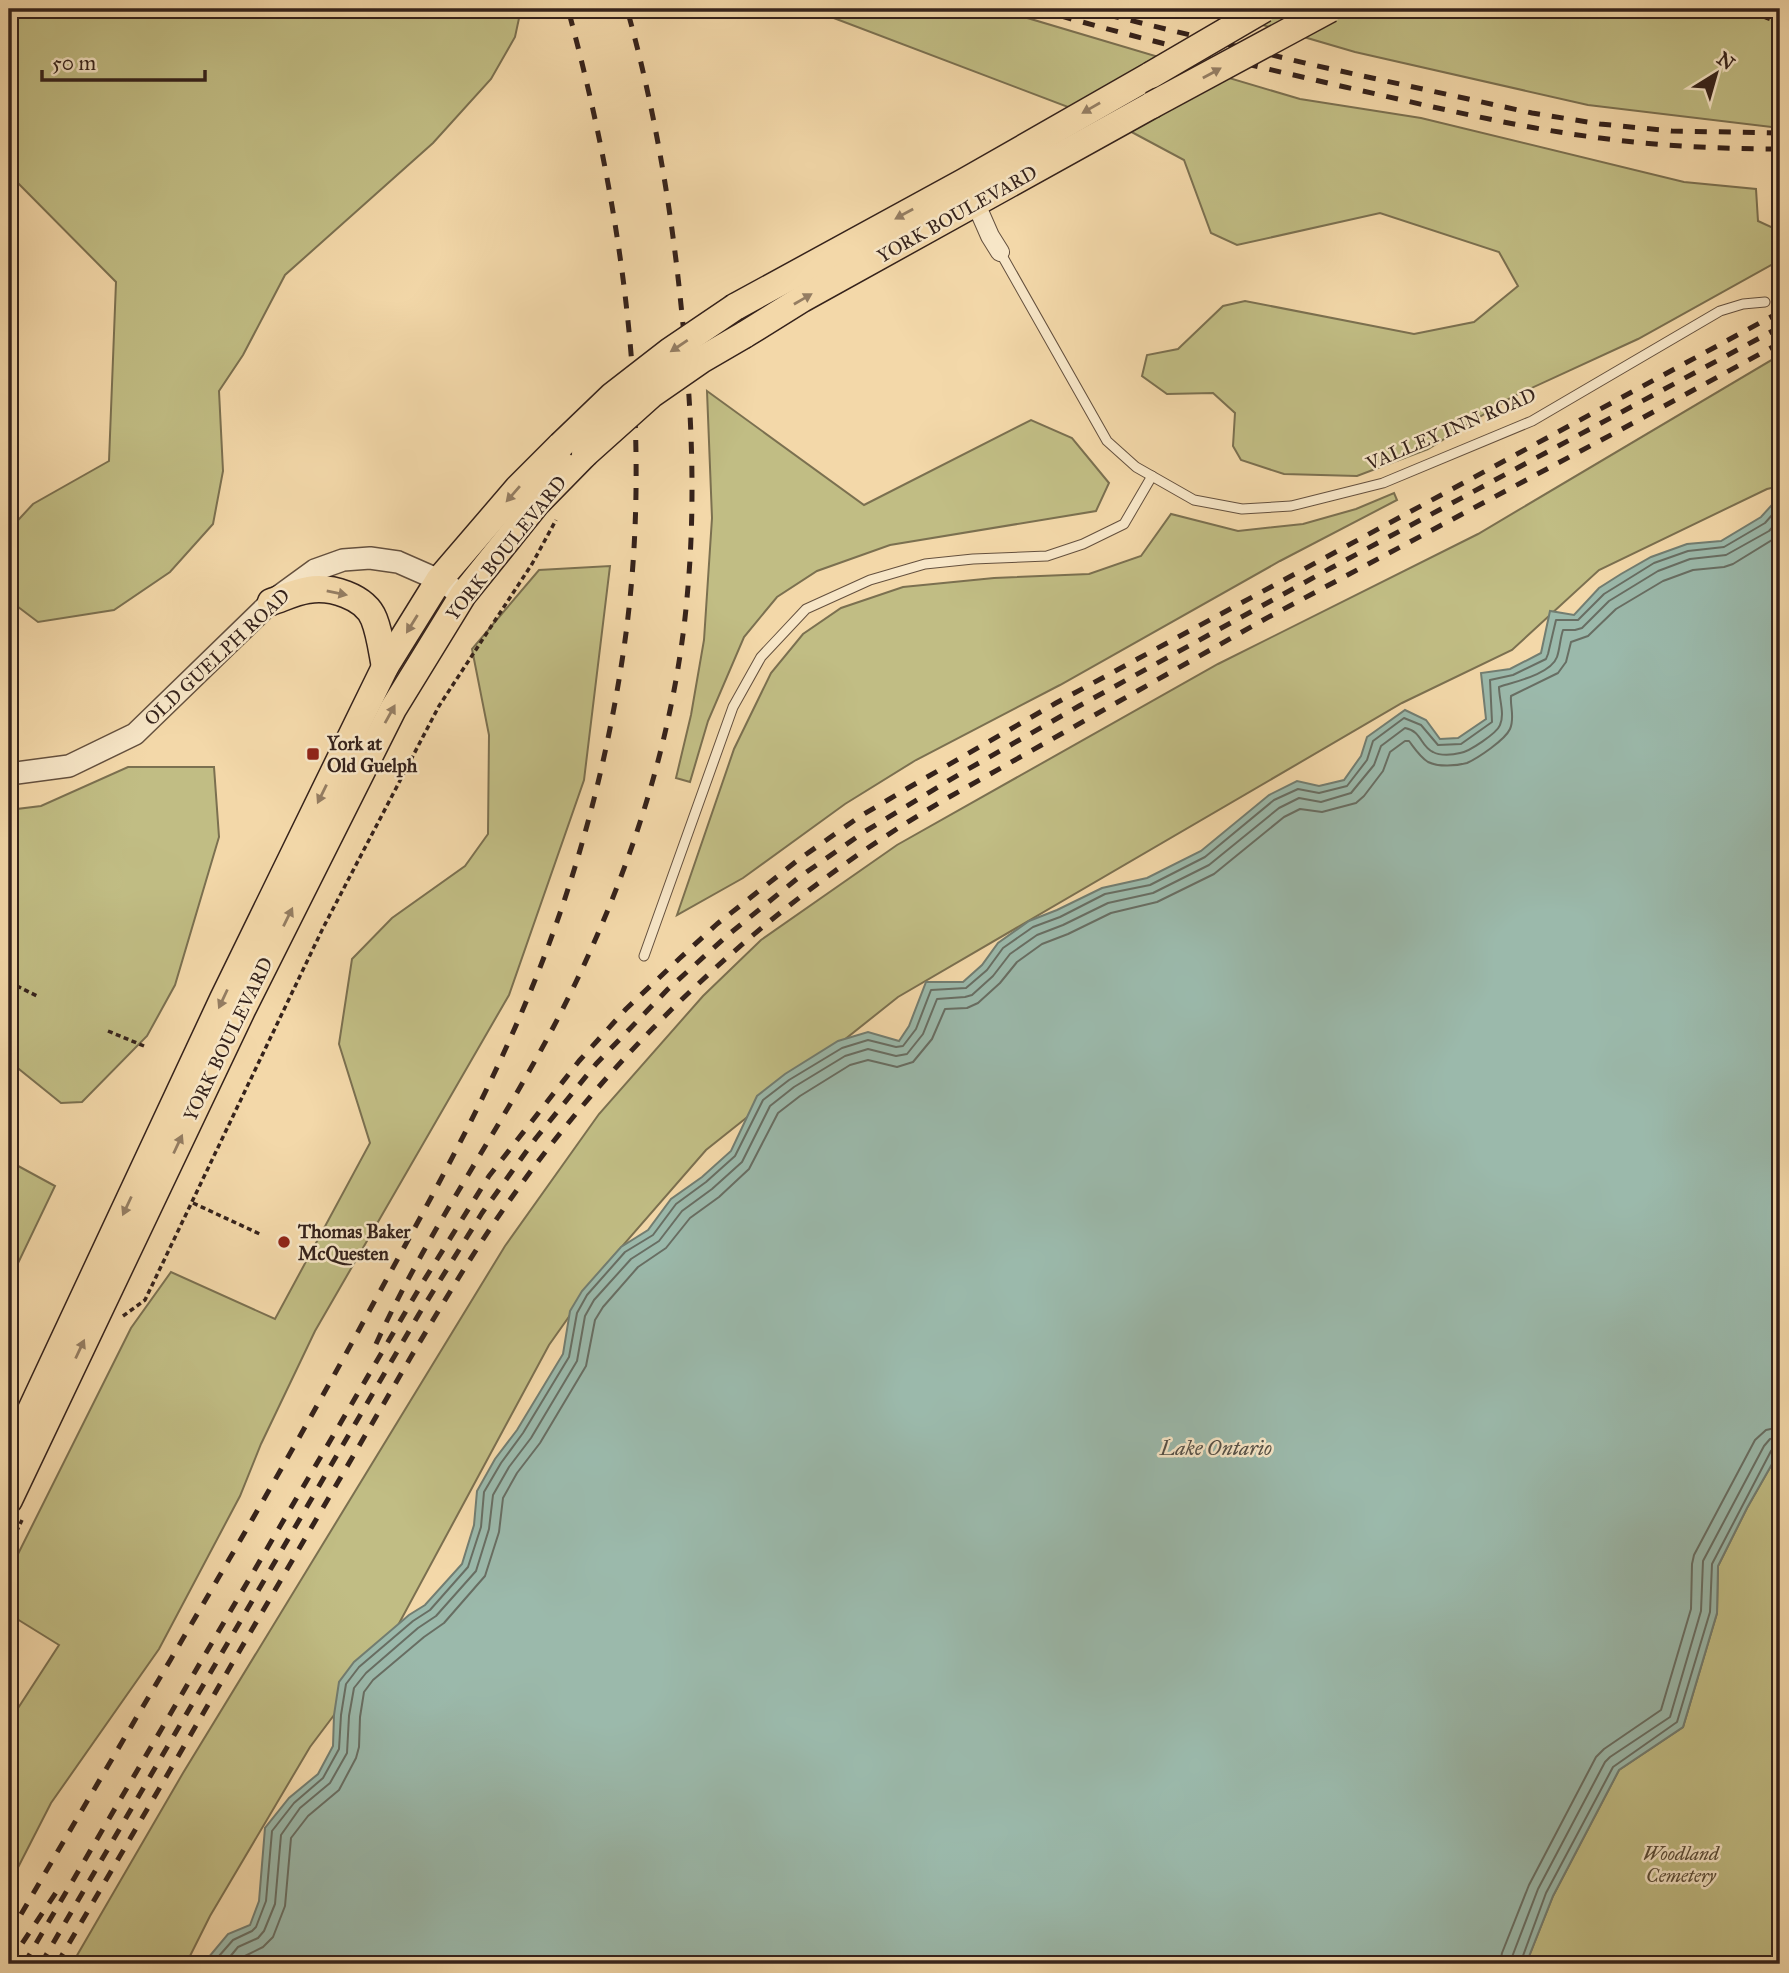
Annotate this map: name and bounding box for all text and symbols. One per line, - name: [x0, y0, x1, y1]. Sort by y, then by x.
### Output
- scale bar: [42, 38, 205, 82]
- north arrow: [1680, 38, 1750, 108]
- text: N: [1713, 47, 1739, 75]
- text: 50 m: [52, 50, 97, 76]
- one-way arrow: [1203, 67, 1222, 79]
- one-way arrow: [1082, 102, 1101, 114]
- street label: YORK BOULEVARD: [873, 160, 1041, 268]
- one-way arrow: [894, 209, 914, 220]
- one-way arrow: [793, 293, 812, 306]
- one-way arrow: [669, 339, 688, 352]
- street label: VALLEY INN ROAD: [1362, 383, 1539, 476]
- street label: YORK BOULEVARD: [441, 471, 571, 625]
- one-way arrow: [505, 485, 521, 503]
- street label: OLD GUELPH ROAD: [140, 584, 294, 730]
- one-way arrow: [326, 587, 348, 598]
- one-way arrow: [405, 614, 418, 633]
- one-way arrow: [384, 704, 396, 724]
- place label: York at Old Guelph: [326, 732, 418, 778]
- marker: York at Old Guelph: [305, 746, 321, 762]
- one-way arrow: [316, 784, 327, 804]
- one-way arrow: [282, 907, 293, 927]
- street label: YORK BOULEVARD: [178, 953, 278, 1125]
- one-way arrow: [217, 989, 229, 1009]
- one-way arrow: [172, 1134, 183, 1154]
- one-way arrow: [121, 1195, 132, 1216]
- place label: Thomas Baker McQuesten: [297, 1220, 411, 1266]
- marker: Thomas Baker McQuesten: [276, 1234, 292, 1250]
- one-way arrow: [75, 1339, 86, 1360]
- water label: Lake Ontario: [1159, 1435, 1272, 1461]
- park label: Woodland Cemetery: [1643, 1842, 1720, 1887]

